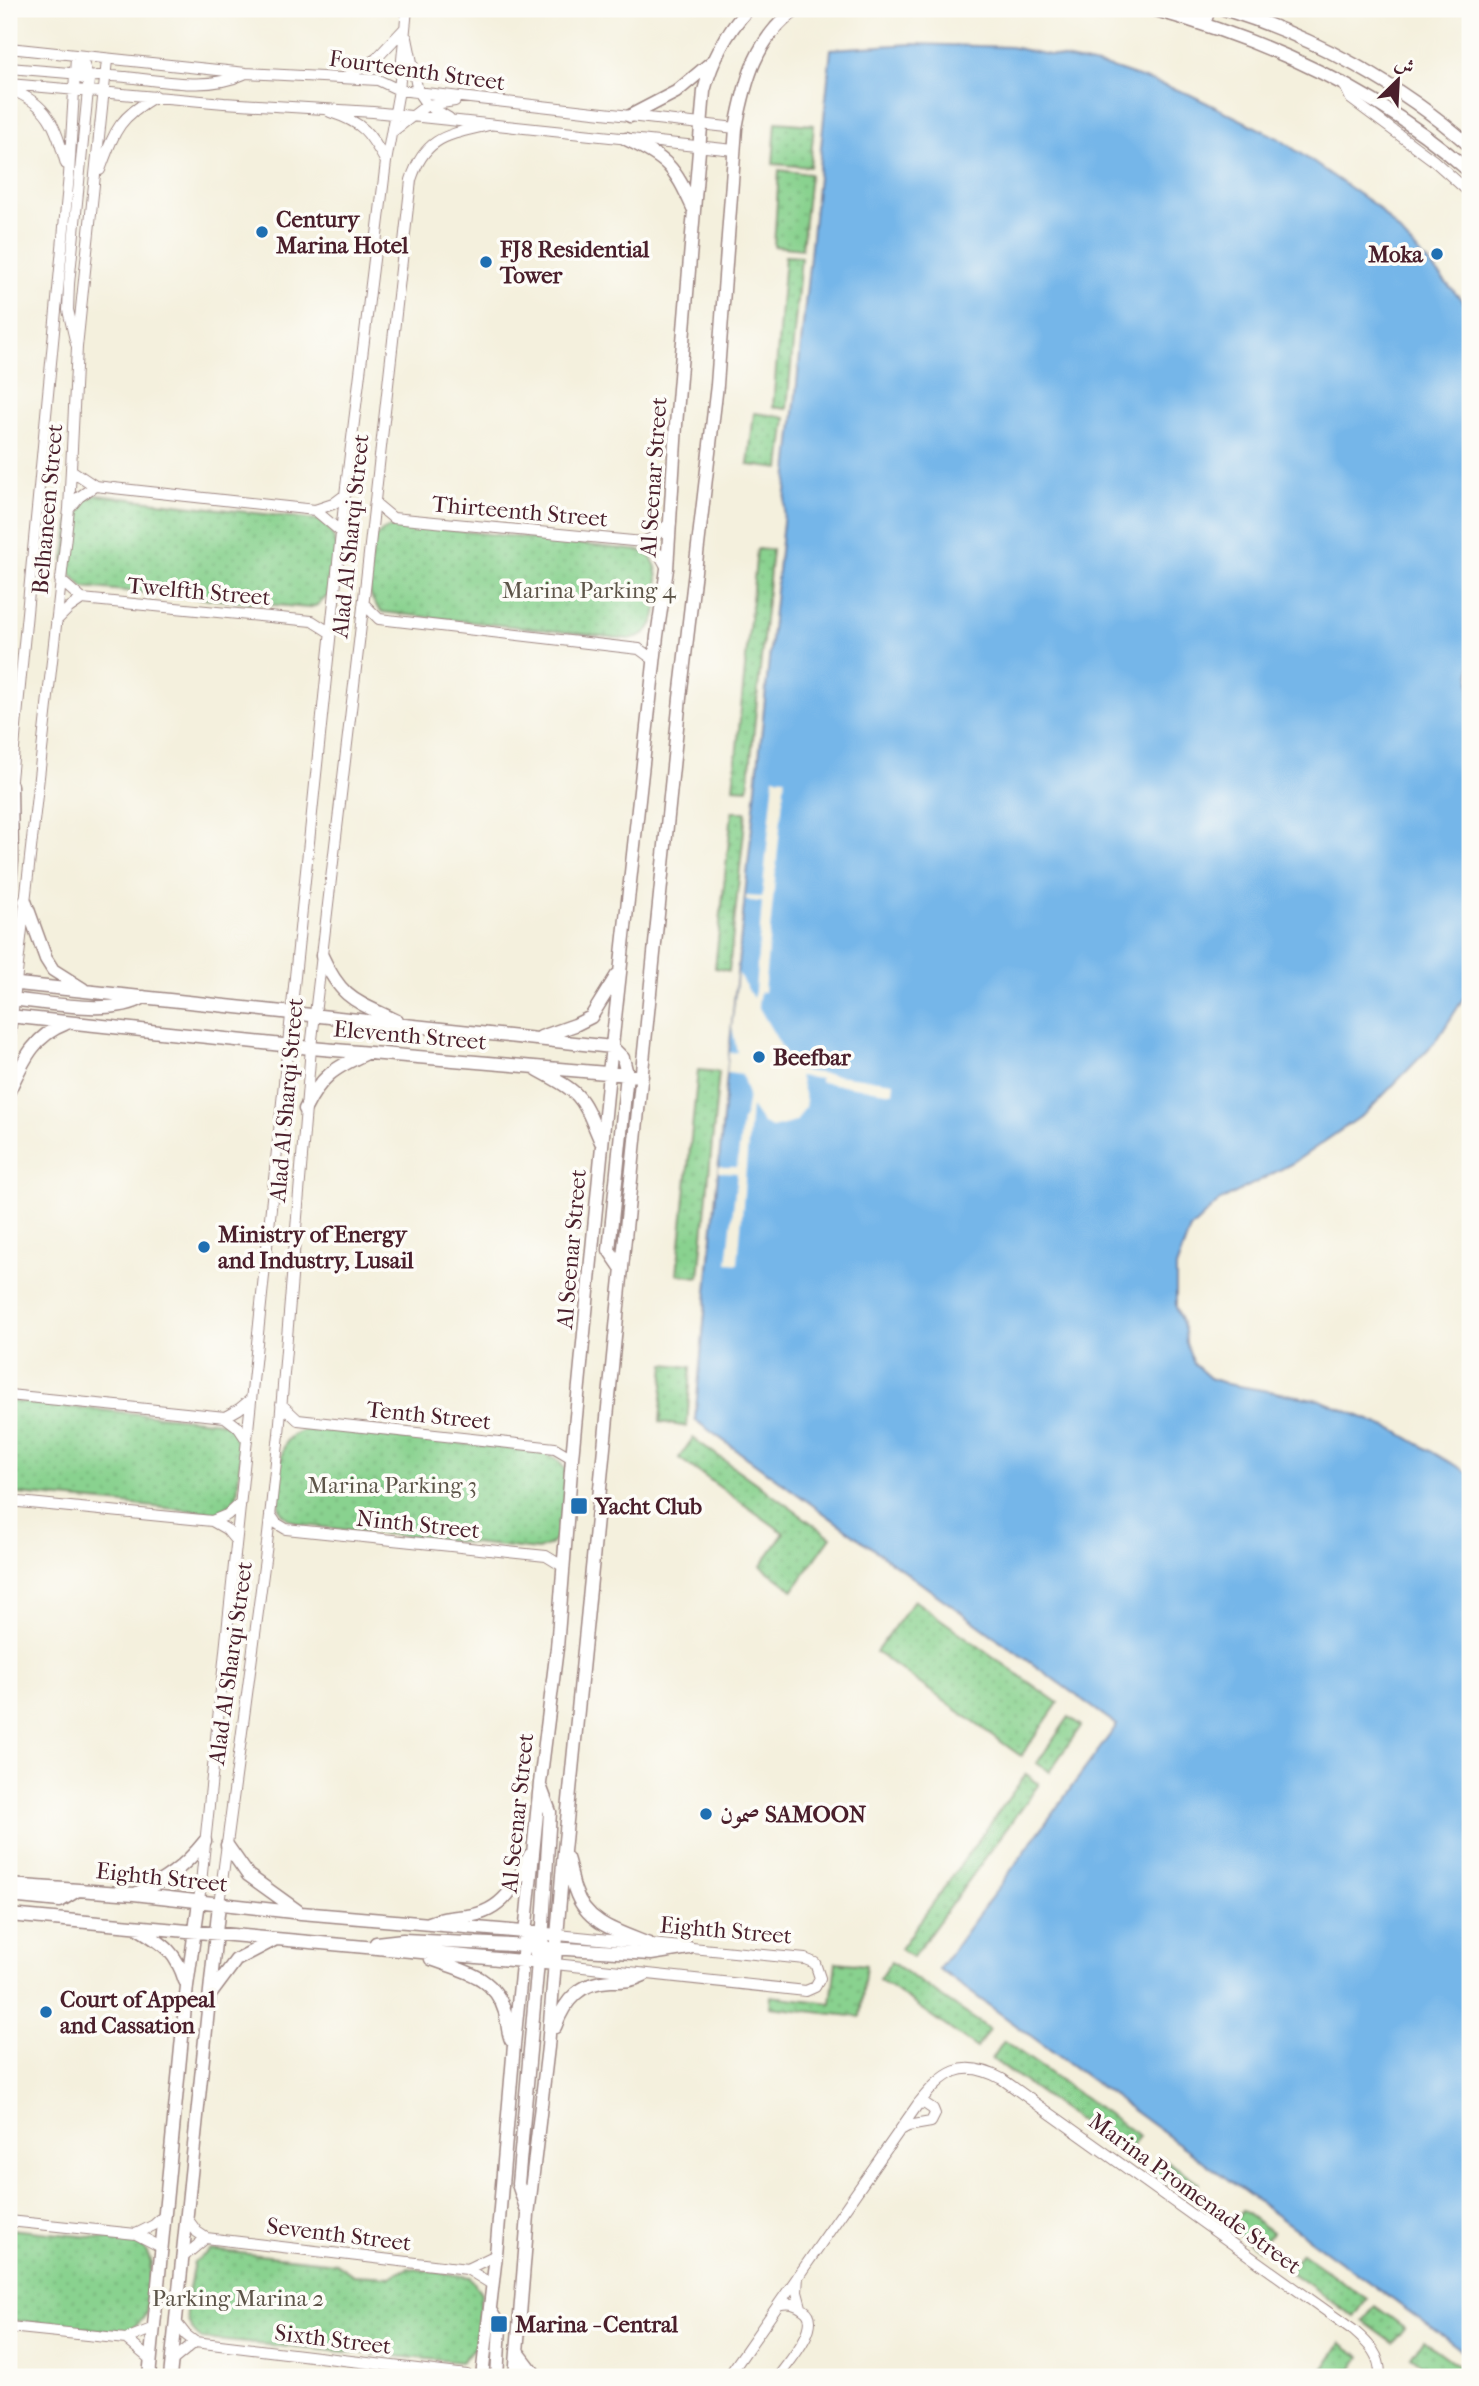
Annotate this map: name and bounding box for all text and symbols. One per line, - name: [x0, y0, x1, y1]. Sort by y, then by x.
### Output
- street label: Fourteenth Street: [327, 45, 507, 96]
- north arrow: [1364, 46, 1434, 116]
- text: ش: [1391, 51, 1418, 79]
- place label: Century Marina Hotel: [276, 206, 409, 259]
- marker: Century Marina Hotel: [254, 224, 270, 240]
- place label: FJ8 Residential Tower: [499, 236, 650, 289]
- place label: Moka: [1368, 241, 1424, 268]
- marker: Moka: [1429, 246, 1445, 262]
- marker: FJ8 Residential Tower: [478, 254, 494, 270]
- street label: Al Seenar Street: [634, 396, 673, 559]
- street label: Belhaneen Street: [27, 423, 68, 595]
- street label: Alad Al Sharqi Street: [326, 433, 375, 640]
- street label: Thirteenth Street: [431, 490, 609, 533]
- street label: Twelfth Street: [126, 572, 272, 611]
- park label: Marina Parking 4: [502, 577, 677, 604]
- street label: Alad Al Sharqi Street: [264, 997, 309, 1204]
- street label: Eleventh Street: [332, 1015, 488, 1056]
- place label: Beefbar: [773, 1044, 852, 1071]
- marker: Beefbar: [751, 1049, 767, 1065]
- street label: Al Seenar Street: [551, 1168, 592, 1331]
- place label: Ministry of Energy and Industry, Lusail: [218, 1221, 414, 1274]
- marker: Ministry of Energy and Industry, Lusail: [196, 1239, 212, 1255]
- street label: Tenth Street: [365, 1396, 492, 1435]
- park label: Marina Parking 3: [307, 1472, 477, 1499]
- place label: Yacht Club: [594, 1493, 702, 1520]
- marker: Yacht Club: [569, 1496, 589, 1516]
- street label: Ninth Street: [355, 1505, 481, 1544]
- street label: Alad Al Sharqi Street: [203, 1560, 258, 1767]
- street label: Al Seenar Street: [496, 1732, 539, 1895]
- place label: صمون SAMOON: [720, 1801, 867, 1829]
- marker: صمون SAMOON: [698, 1806, 714, 1822]
- street label: Eighth Street: [95, 1857, 229, 1898]
- street label: Eighth Street: [659, 1911, 793, 1950]
- place label: Court of Appeal and Cassation: [60, 1986, 216, 2039]
- marker: Court of Appeal and Cassation: [38, 2004, 54, 2020]
- street label: Marina Promenade Street: [1083, 2107, 1306, 2280]
- street label: Seventh Street: [265, 2212, 413, 2257]
- park label: Parking Marina 2: [152, 2285, 324, 2312]
- place label: Marina - Central: [515, 2311, 679, 2338]
- marker: Marina - Central: [489, 2314, 509, 2334]
- street label: Sixth Street: [273, 2319, 393, 2360]

